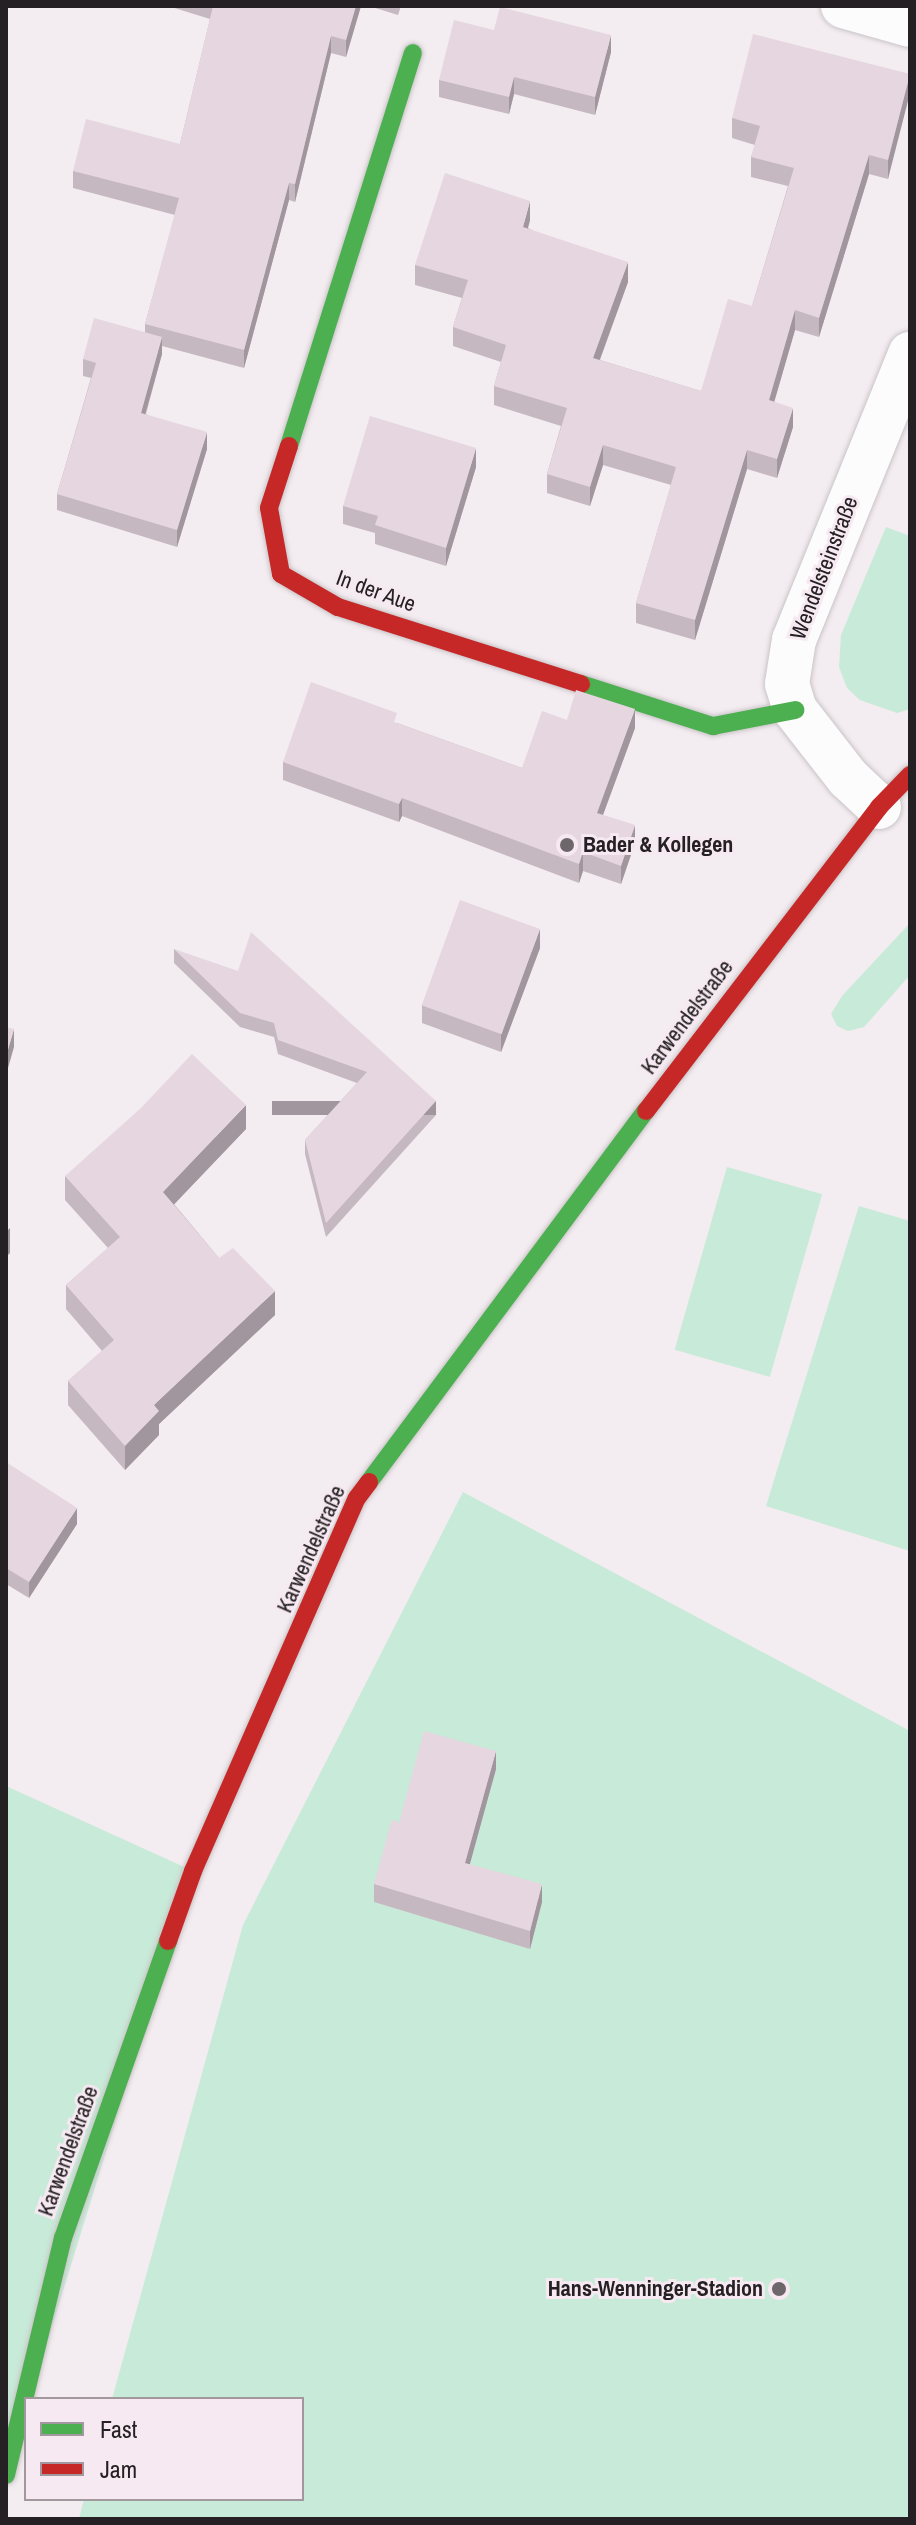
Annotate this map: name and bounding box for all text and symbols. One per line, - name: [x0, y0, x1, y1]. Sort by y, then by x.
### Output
- street label: Wendelsteinstraße: [785, 493, 863, 643]
- street label: In der Aue: [332, 564, 420, 618]
- place label: Bader & Kollegen: [583, 832, 733, 858]
- marker: Bader & Kollegen: [558, 836, 576, 854]
- street label: Karwendelstraße: [635, 955, 739, 1079]
- street label: Karwendelstraße: [271, 1481, 351, 1617]
- street label: Karwendelstraße: [32, 2082, 104, 2220]
- place label: Hans-Wenninger-Stadion: [548, 2276, 763, 2302]
- marker: Hans-Wenninger-Stadion: [770, 2280, 788, 2298]
- legend: [24, 2397, 304, 2501]
- text: Fast: [100, 2413, 137, 2445]
- text: Jam: [100, 2453, 137, 2485]

